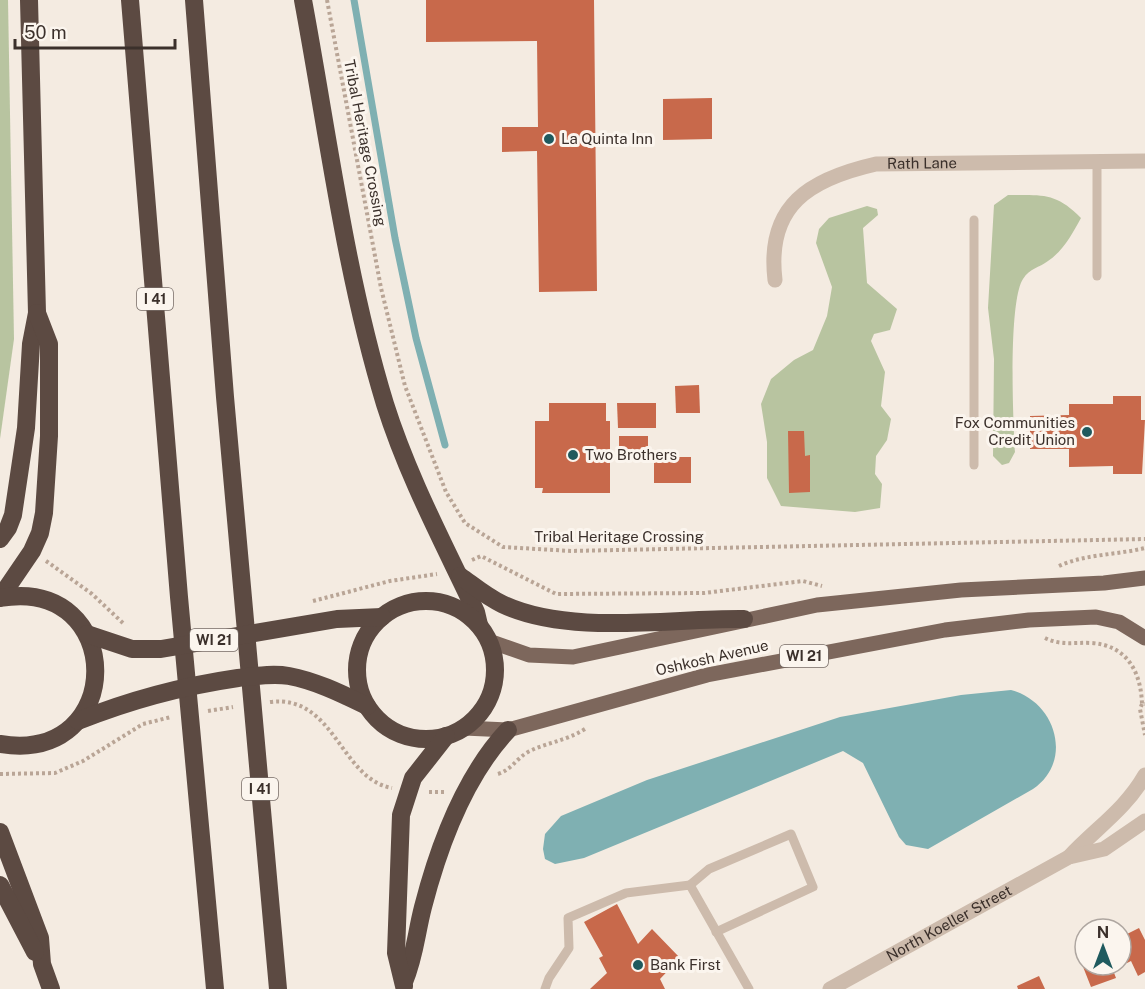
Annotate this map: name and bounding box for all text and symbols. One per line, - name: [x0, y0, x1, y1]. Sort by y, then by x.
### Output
- scale bar: [15, 12, 176, 50]
- text: 50 m: [24, 22, 67, 43]
- street label: Tribal Heritage Crossing: [341, 58, 390, 228]
- place label: La Quinta Inn: [561, 130, 653, 147]
- marker: La Quinta Inn: [542, 132, 556, 146]
- street label: Rath Lane: [887, 154, 957, 172]
- road number: I 41: [137, 288, 173, 310]
- place label: Fox Communities Credit Union: [955, 414, 1075, 448]
- marker: Fox Communities Credit Union: [1080, 425, 1094, 439]
- place label: Two Brothers: [585, 446, 677, 463]
- marker: Two Brothers: [566, 448, 580, 462]
- street label: Tribal Heritage Crossing: [534, 528, 704, 545]
- road number: WI 21: [190, 629, 238, 651]
- street label: Oshkosh Avenue: [654, 636, 770, 679]
- road number: WI 21: [780, 645, 828, 667]
- road number: I 41: [242, 778, 278, 800]
- street label: North Koeller Street: [883, 881, 1015, 964]
- north arrow: [1073, 917, 1133, 977]
- text: N: [1097, 923, 1109, 942]
- place label: Bank First: [650, 956, 721, 973]
- marker: Bank First: [631, 958, 645, 972]

